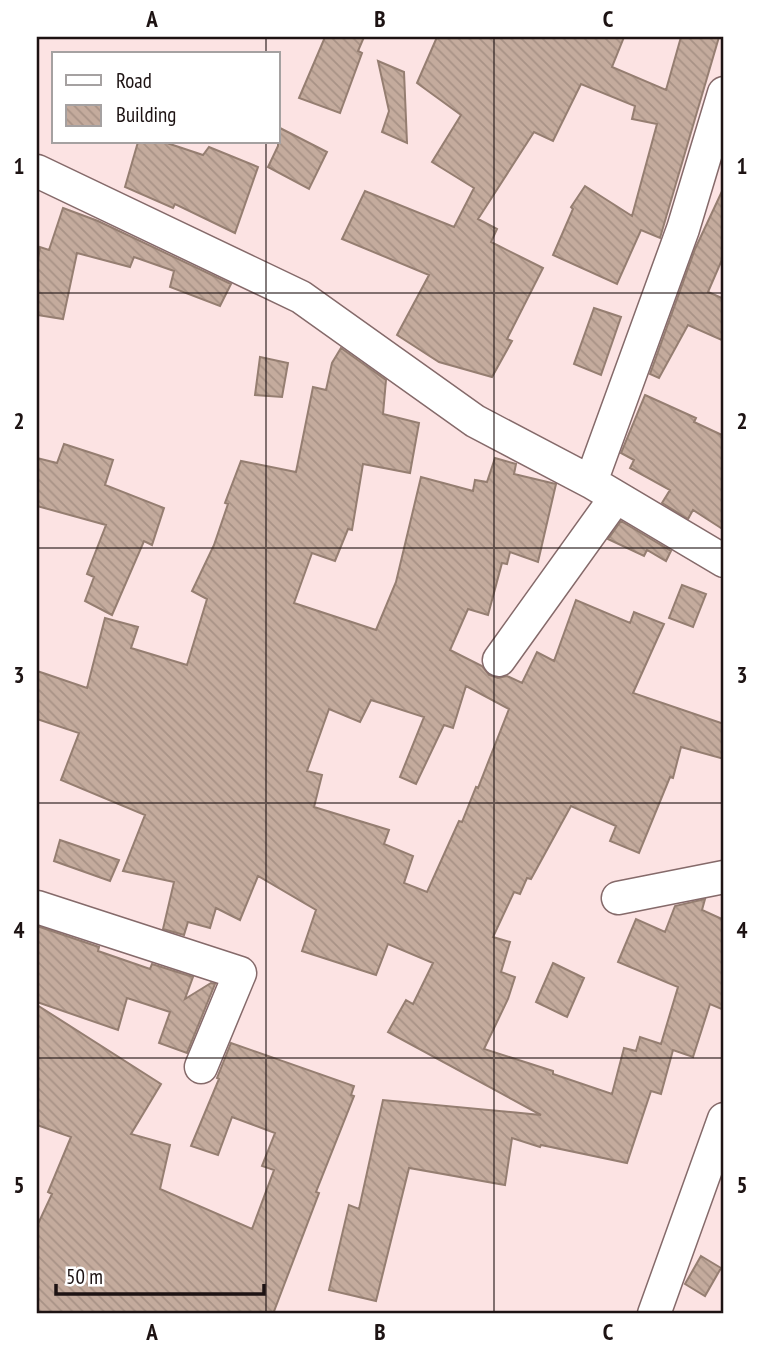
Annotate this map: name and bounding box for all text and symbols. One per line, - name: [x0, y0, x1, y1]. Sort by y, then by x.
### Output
- text: A: [145, 4, 158, 33]
- text: B: [374, 4, 386, 33]
- text: C: [603, 4, 614, 33]
- legend: [52, 52, 280, 144]
- text: Road: [116, 67, 152, 94]
- text: Building: [116, 101, 176, 128]
- text: 1: [14, 151, 25, 180]
- text: 1: [737, 151, 748, 180]
- text: 2: [14, 406, 25, 435]
- text: 2: [737, 406, 748, 435]
- text: 3: [14, 660, 25, 689]
- text: 3: [737, 660, 748, 689]
- text: 4: [14, 915, 25, 944]
- text: 4: [737, 915, 748, 944]
- text: 5: [14, 1170, 25, 1199]
- text: 5: [737, 1170, 748, 1199]
- scale bar: [56, 1253, 264, 1297]
- text: 50 m: [66, 1263, 103, 1290]
- text: A: [145, 1317, 158, 1346]
- text: B: [374, 1317, 386, 1346]
- text: C: [603, 1317, 614, 1346]

